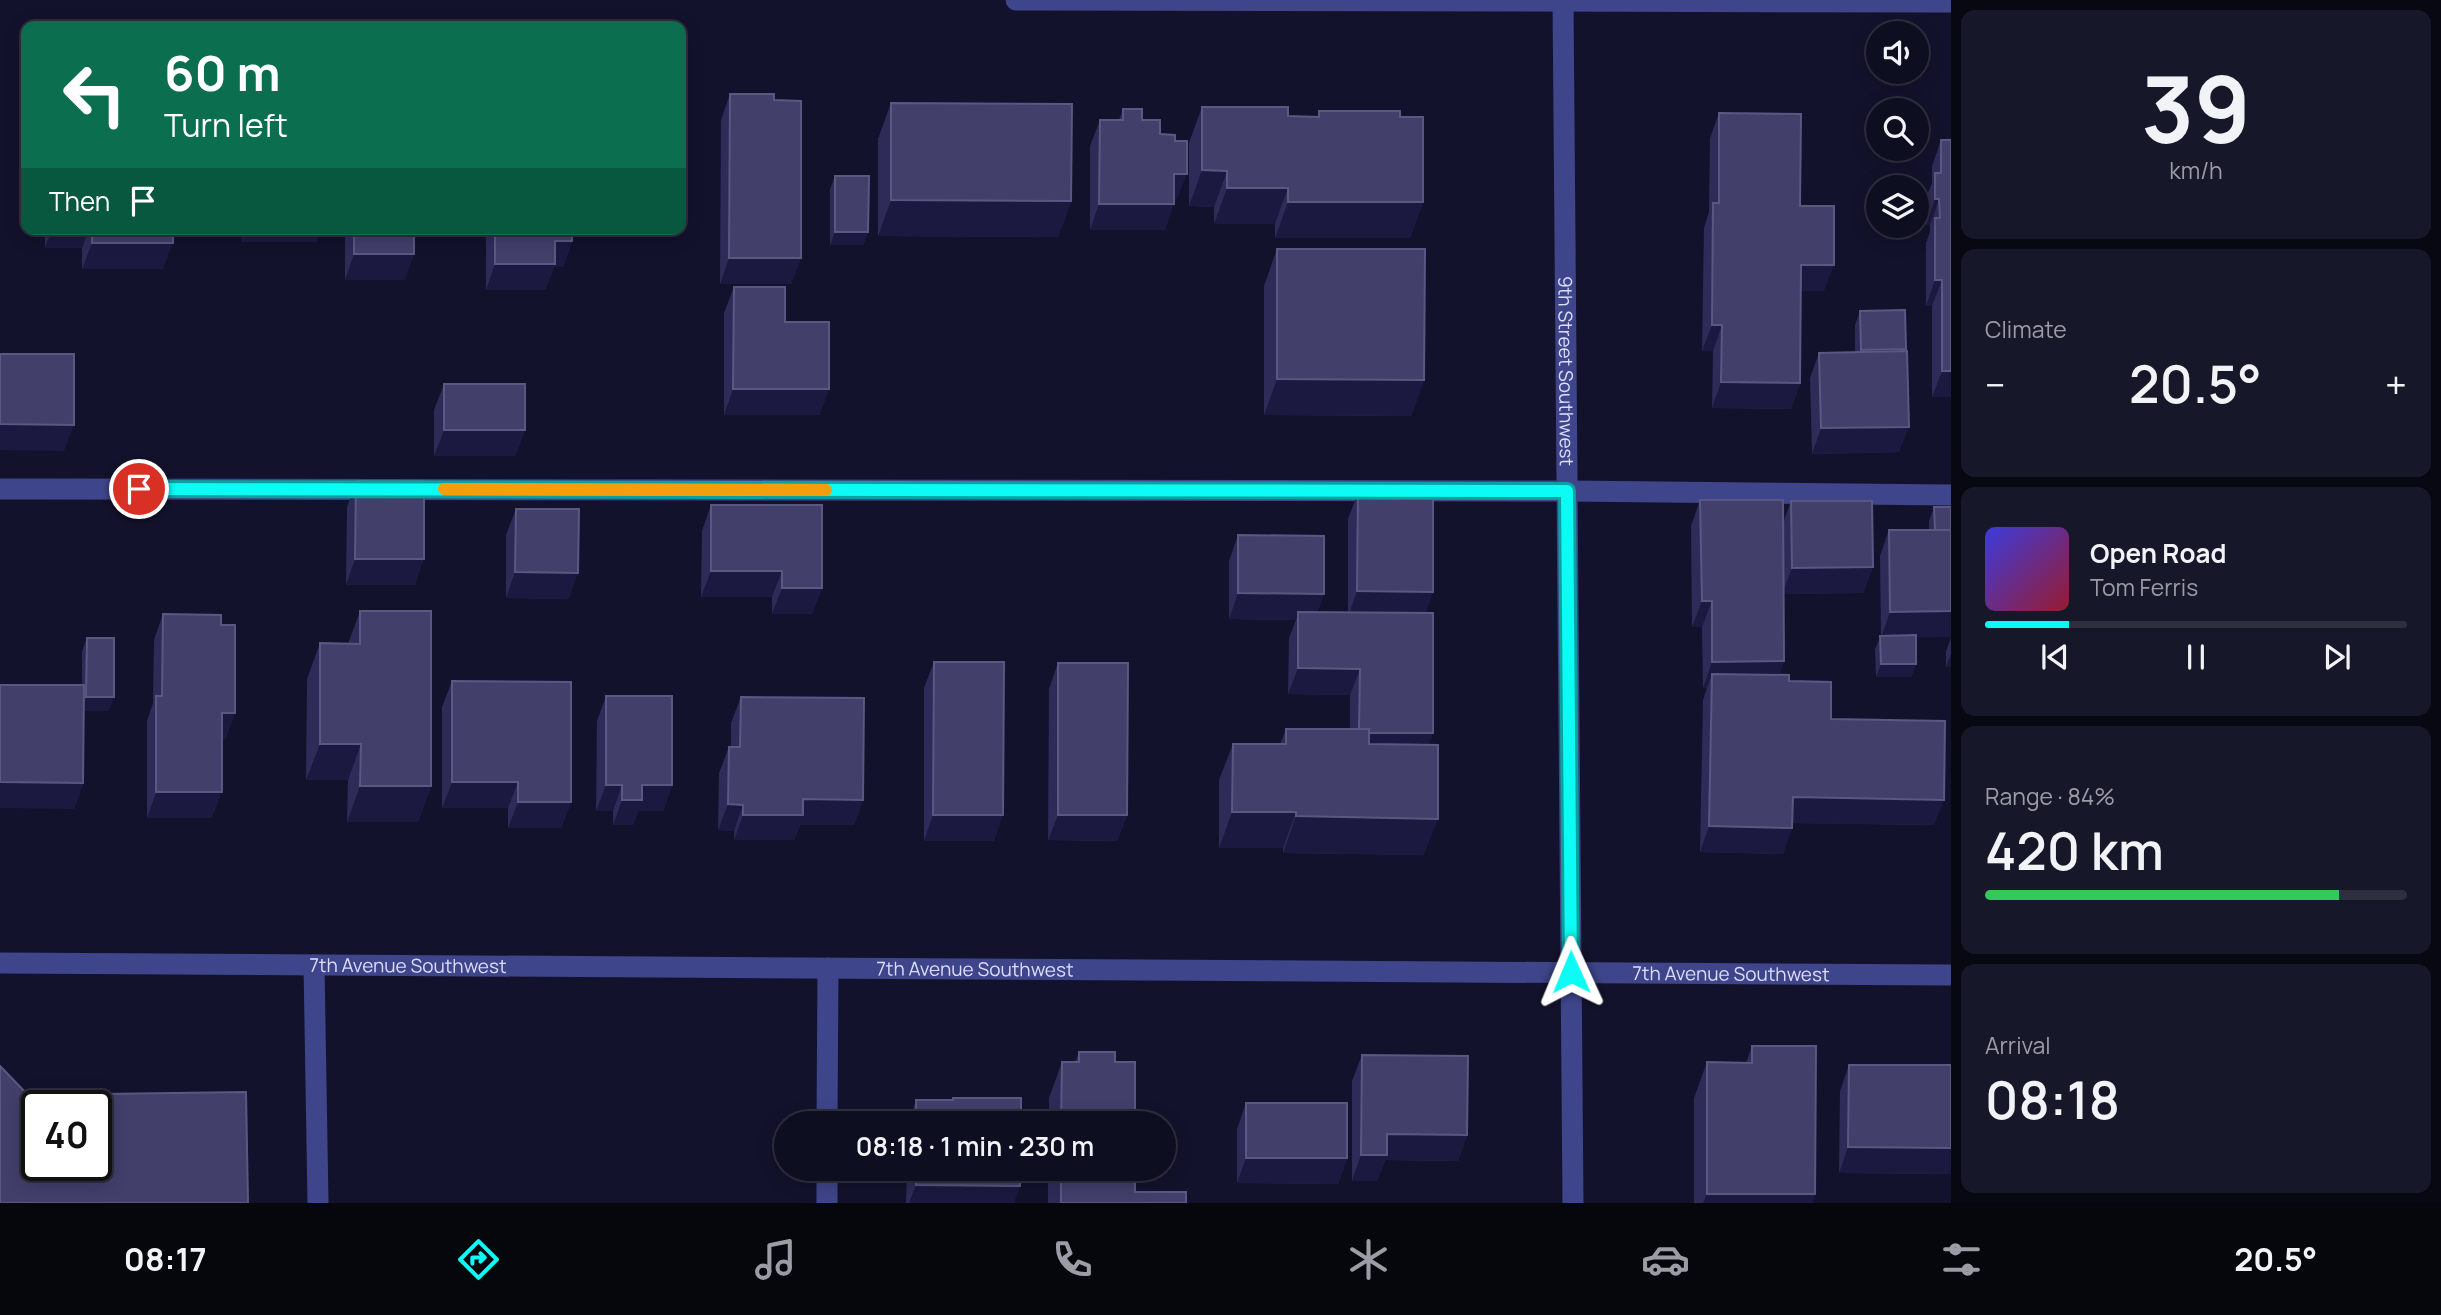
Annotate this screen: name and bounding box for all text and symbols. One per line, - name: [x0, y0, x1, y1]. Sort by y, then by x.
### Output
- map controls: [1866, 21, 1929, 238]
- button: sound: [1866, 21, 1929, 84]
- text: 60 m: [164, 39, 281, 106]
- text: 39: [2141, 46, 2251, 170]
- icon: left: [49, 49, 140, 140]
- button: search: [1866, 98, 1929, 161]
- text: Turn left: [164, 103, 288, 147]
- text: km/h: [2169, 154, 2223, 186]
- button: layers: [1866, 175, 1929, 238]
- icon: arrive: [124, 182, 162, 220]
- text: Then: [49, 183, 110, 219]
- street label: 9th Street Southwest: [1552, 276, 1580, 466]
- text: Climate: [1985, 313, 2067, 345]
- text: 20.5°: [2129, 348, 2262, 419]
- text: −: [1985, 358, 2006, 410]
- text: +: [2385, 358, 2407, 410]
- pin: [109, 459, 169, 519]
- icon: arrive: [120, 470, 158, 508]
- text: Open Road: [2090, 535, 2226, 571]
- text: Tom Ferris: [2090, 571, 2198, 603]
- icon: previous: [2036, 638, 2074, 676]
- icon: pause: [2177, 638, 2215, 676]
- icon: next: [2318, 638, 2356, 676]
- text: Range · 84%: [1985, 780, 2115, 812]
- text: 420 km: [1985, 815, 2164, 886]
- position arrow: [1534, 935, 1608, 1009]
- street label: 7th Avenue Southwest: [309, 952, 507, 979]
- street label: 7th Avenue Southwest: [876, 955, 1074, 983]
- street label: 7th Avenue Southwest: [1632, 960, 1830, 987]
- text: Arrival: [1985, 1029, 2051, 1061]
- text: 08:18: [1985, 1064, 2120, 1135]
- speed limit sign: 40: [21, 1090, 112, 1181]
- text: 08:18 · 1 min · 230 m: [856, 1128, 1094, 1164]
- icon: directions: [454, 1235, 503, 1284]
- icon: music: [751, 1235, 800, 1284]
- icon: phone: [1048, 1235, 1097, 1284]
- icon: climate: [1344, 1235, 1393, 1284]
- icon: car: [1641, 1235, 1690, 1284]
- icon: filters: [1937, 1235, 1986, 1284]
- text: 08:17: [124, 1237, 207, 1281]
- text: 20.5°: [2234, 1237, 2317, 1281]

